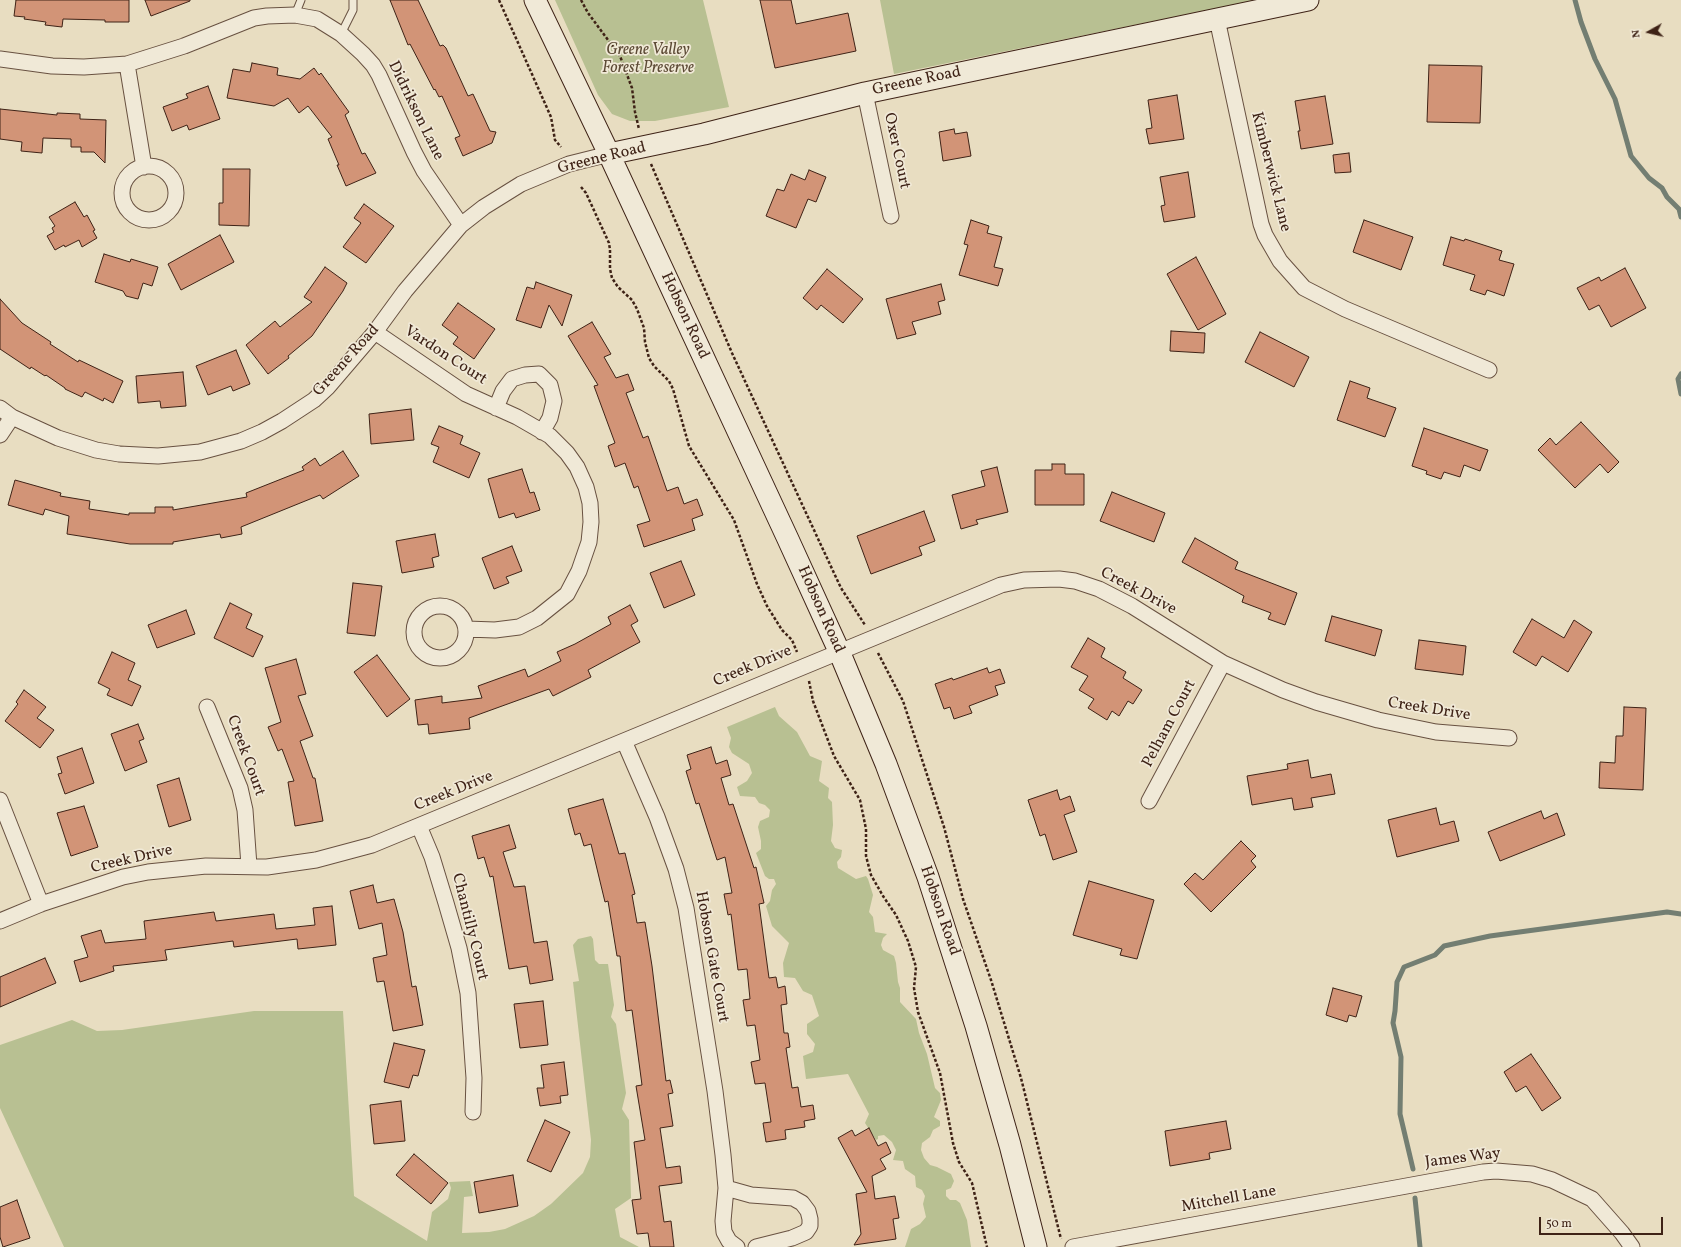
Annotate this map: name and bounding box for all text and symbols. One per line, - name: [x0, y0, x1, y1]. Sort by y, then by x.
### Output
- north arrow: [1629, 12, 1669, 52]
- text: N: [1629, 29, 1645, 39]
- park label: Greene Valley Forest Preserve: [602, 41, 694, 79]
- street label: Didrikson Lane: [383, 58, 447, 164]
- street label: Greene Road: [871, 63, 963, 101]
- street label: Kimberwick Lane: [1246, 110, 1294, 234]
- street label: Oxer Court: [879, 111, 913, 191]
- street label: Greene Road: [556, 139, 648, 179]
- street label: Hobson Road: [656, 270, 712, 362]
- street label: Greene Road: [310, 321, 384, 401]
- street label: Vardon Court: [400, 322, 490, 390]
- street label: Hobson Road: [792, 563, 848, 657]
- street label: Creek Drive: [1097, 564, 1179, 620]
- street label: Creek Drive: [711, 642, 795, 692]
- street label: Pelham Court: [1139, 677, 1201, 771]
- street label: Creek Drive: [1386, 694, 1472, 726]
- street label: Creek Court: [222, 713, 268, 799]
- street label: Creek Drive: [412, 767, 496, 817]
- street label: Creek Drive: [89, 841, 175, 879]
- street label: Hobson Road: [915, 864, 963, 958]
- street label: Chantilly Court: [446, 871, 492, 983]
- street label: Hobson Gate Court: [690, 890, 732, 1024]
- street label: James Way: [1424, 1145, 1502, 1173]
- street label: Mitchell Lane: [1180, 1182, 1278, 1218]
- scale bar: [1541, 1209, 1665, 1235]
- text: 50 m: [1546, 1216, 1572, 1232]

